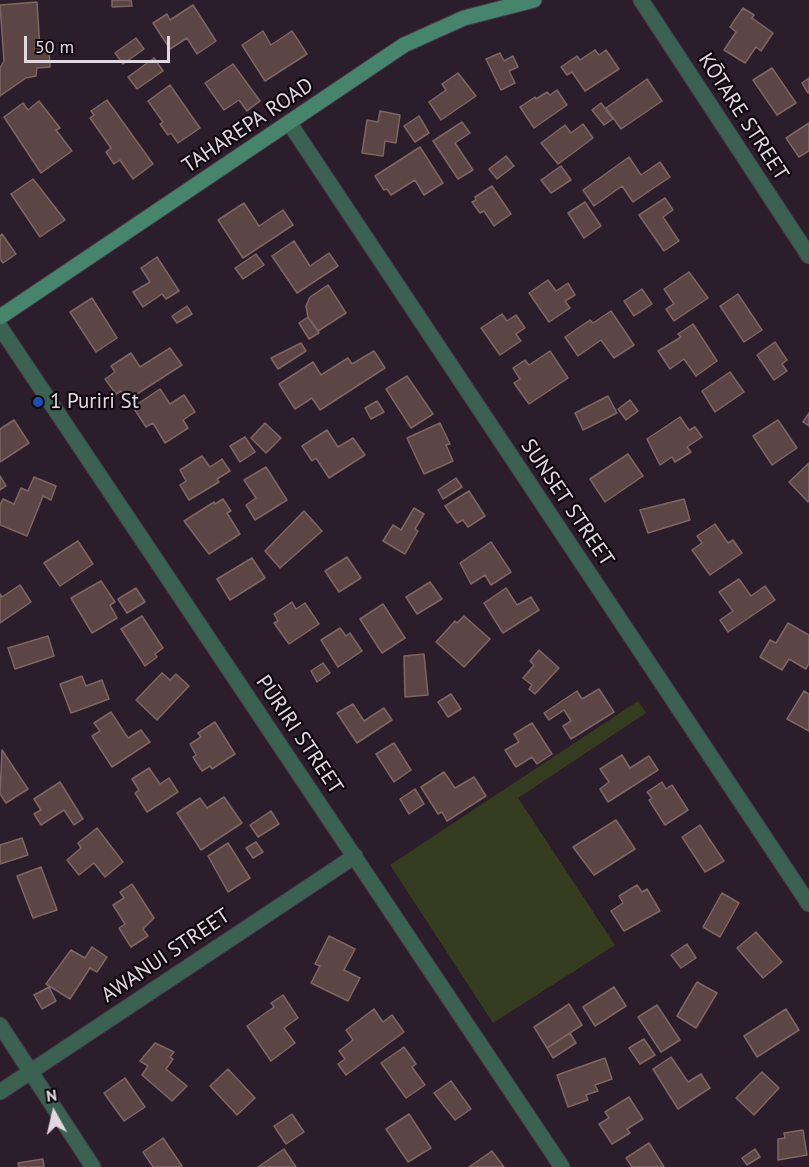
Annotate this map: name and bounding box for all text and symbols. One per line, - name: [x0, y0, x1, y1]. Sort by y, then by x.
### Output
- scale bar: [27, 24, 172, 62]
- text: 50 m: [35, 35, 74, 58]
- street label: KŌTARE STREET: [693, 49, 793, 185]
- street label: TAHAREPA ROAD: [178, 73, 318, 179]
- place label: 1 Puriri St: [50, 389, 139, 415]
- marker: 1 Puriri St: [31, 395, 45, 409]
- street label: SUNSET STREET: [515, 435, 619, 571]
- street label: PŪRIRI STREET: [250, 671, 348, 799]
- street label: AWANUI STREET: [97, 904, 235, 1008]
- north arrow: [24, 1083, 84, 1143]
- text: N: [45, 1085, 58, 1106]

